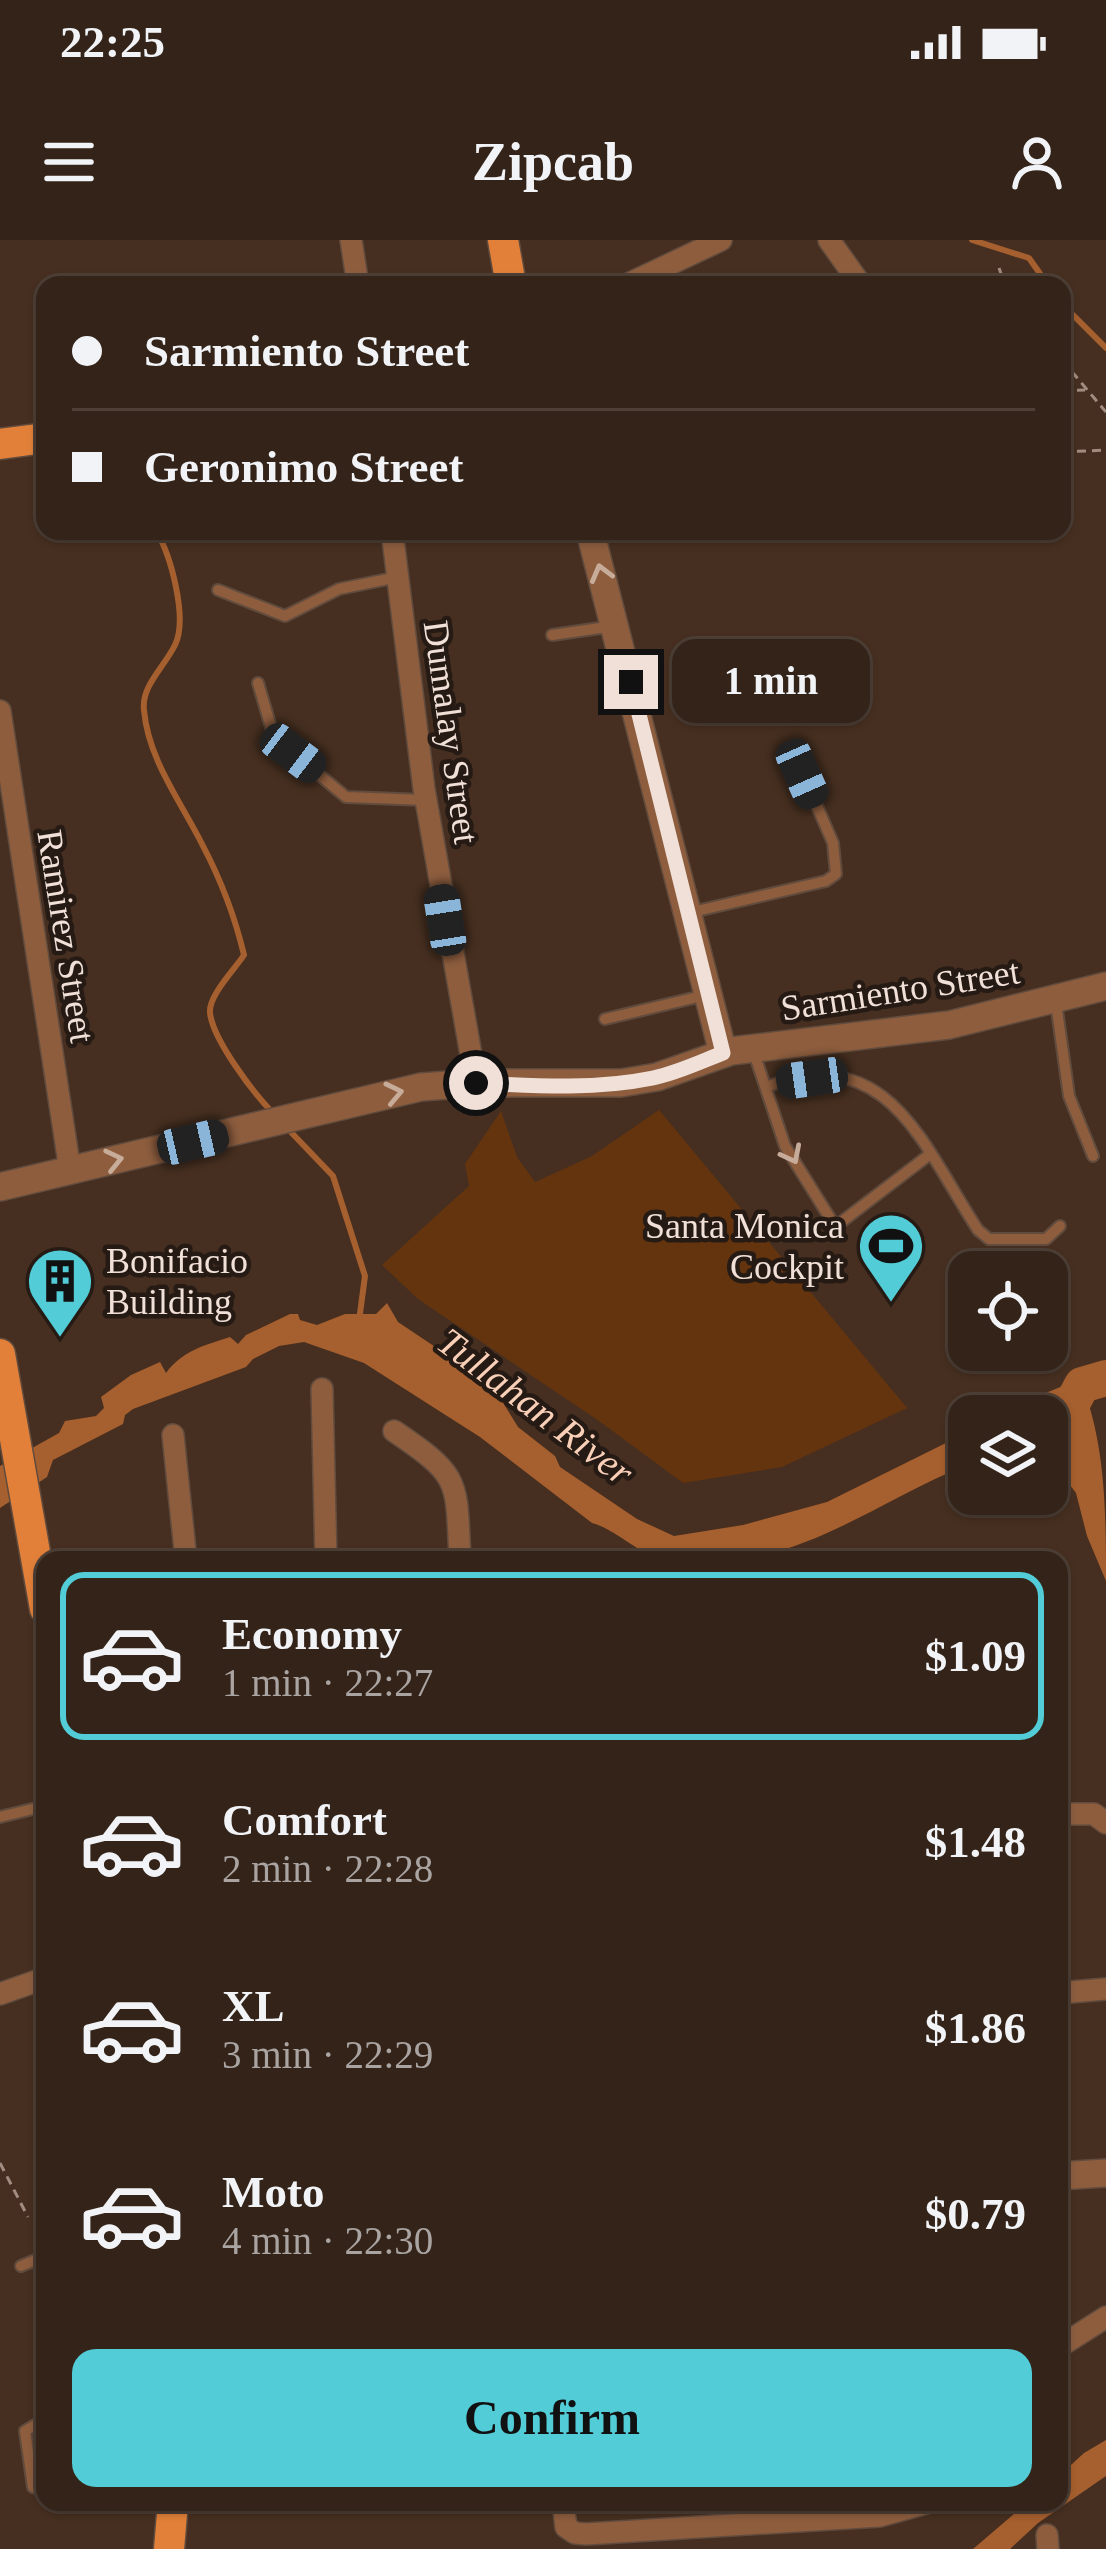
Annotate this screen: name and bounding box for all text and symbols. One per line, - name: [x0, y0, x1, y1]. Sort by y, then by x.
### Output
- text: 22:25: [60, 17, 165, 67]
- icon: menu: [36, 129, 102, 195]
- icon: person: [1004, 129, 1070, 195]
- text: Zipcab: [472, 132, 634, 192]
- text: Sarmiento Street: [144, 326, 469, 376]
- text: Geronimo Street: [144, 442, 464, 492]
- one-way arrow: [591, 564, 616, 584]
- street label: Dumalay Street: [416, 618, 486, 846]
- callout: 1 min: [673, 640, 871, 724]
- route end: [604, 655, 658, 709]
- text: 1 min: [724, 659, 818, 702]
- car: [253, 717, 333, 789]
- car: [771, 734, 833, 814]
- street label: Ramirez Street: [29, 827, 103, 1045]
- car: [422, 882, 468, 958]
- street label: Sarmiento Street: [778, 951, 1022, 1029]
- car: [774, 1055, 850, 1101]
- route start: [449, 1056, 503, 1110]
- one-way arrow: [384, 1081, 404, 1107]
- car: [154, 1116, 232, 1168]
- one-way arrow: [777, 1143, 800, 1165]
- one-way arrow: [103, 1149, 123, 1174]
- place label: Santa Monica Cockpit: [645, 1206, 844, 1287]
- sports icon: Santa Monica Cockpit: [856, 1211, 926, 1305]
- place label: Bonifacio Building: [106, 1241, 248, 1322]
- building icon: Bonifacio Building: [25, 1246, 95, 1340]
- map controls: [948, 1251, 1068, 1515]
- button: locate: [948, 1251, 1068, 1371]
- water label: Tullahan River: [430, 1319, 642, 1494]
- button: layers: [948, 1395, 1068, 1515]
- icon: car: [78, 1602, 186, 1710]
- text: Economy: [222, 1609, 402, 1659]
- text: $1.09: [925, 1631, 1026, 1681]
- text: 1 min · 22:27: [222, 1661, 433, 1704]
- icon: car: [78, 1788, 186, 1896]
- text: Comfort: [222, 1795, 387, 1845]
- text: $1.48: [925, 1817, 1026, 1867]
- text: 2 min · 22:28: [222, 1847, 433, 1890]
- icon: car: [78, 1974, 186, 2082]
- text: XL: [222, 1981, 285, 2031]
- text: $1.86: [925, 2003, 1026, 2053]
- text: 3 min · 22:29: [222, 2033, 433, 2076]
- icon: car: [78, 2160, 186, 2268]
- text: Moto: [222, 2167, 324, 2217]
- text: $0.79: [925, 2189, 1026, 2239]
- text: 4 min · 22:30: [222, 2219, 433, 2262]
- button: Confirm: [72, 2349, 1032, 2487]

